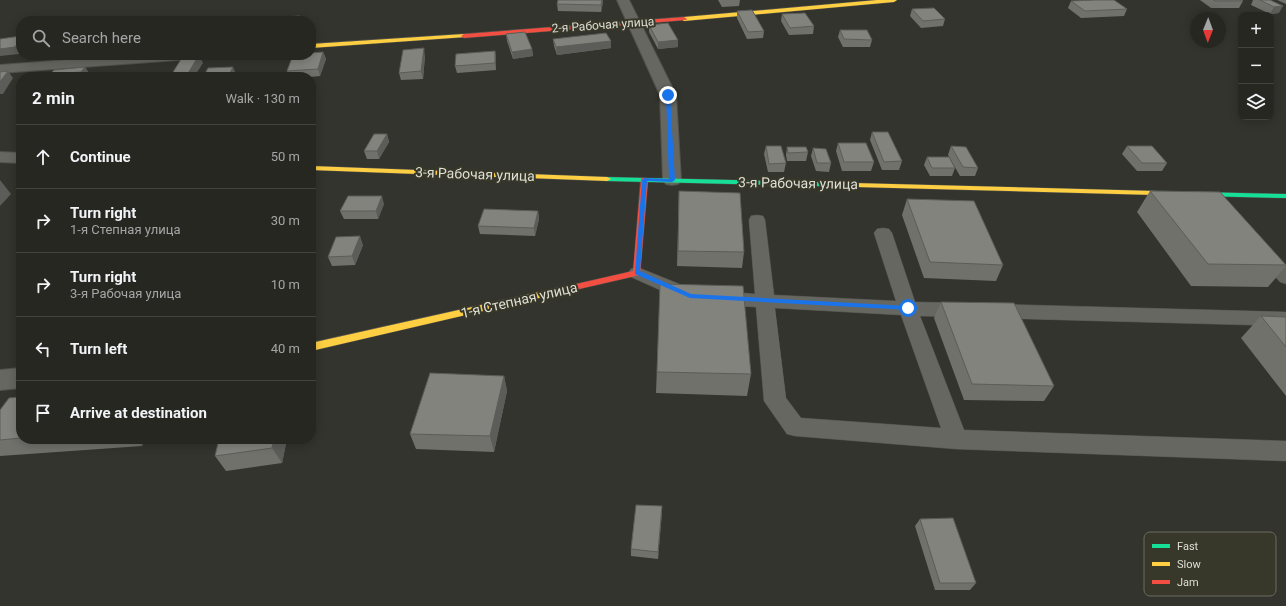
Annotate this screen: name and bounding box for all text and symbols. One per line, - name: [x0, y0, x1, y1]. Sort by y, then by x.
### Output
- north arrow: [1190, 12, 1226, 48]
- map controls: [1238, 12, 1274, 120]
- button: +: [1238, 12, 1274, 48]
- street label: 2-я Рабочая улица: [551, 14, 655, 36]
- search box: [16, 16, 316, 60]
- icon: search: [30, 27, 52, 49]
- text: Search here: [62, 29, 141, 47]
- button: −: [1238, 48, 1274, 84]
- button: layers: [1238, 84, 1274, 120]
- route end: [659, 86, 677, 104]
- text: 2 min: [32, 88, 75, 108]
- text: Walk · 130 m: [225, 91, 300, 106]
- icon: ahead: [32, 146, 54, 168]
- text: Continue: [70, 148, 131, 166]
- text: 50 m: [271, 149, 300, 164]
- street label: 3-я Рабочая улица: [415, 164, 535, 184]
- street label: 3-я Рабочая улица: [738, 174, 858, 192]
- text: Turn right: [70, 204, 136, 222]
- icon: right: [32, 210, 54, 232]
- text: 30 m: [271, 213, 300, 228]
- text: 1-я Степная улица: [70, 222, 180, 237]
- text: Turn right: [70, 268, 136, 286]
- icon: right: [32, 274, 54, 296]
- text: 10 m: [271, 277, 300, 292]
- street label: 1-я Степная улица: [459, 279, 579, 321]
- text: 3-я Рабочая улица: [70, 286, 181, 301]
- route start: [899, 299, 917, 317]
- icon: left: [32, 338, 54, 360]
- text: Turn left: [70, 340, 127, 358]
- text: 40 m: [271, 341, 300, 356]
- icon: arrive: [32, 402, 54, 424]
- text: Arrive at destination: [70, 404, 207, 422]
- legend: [1144, 532, 1276, 596]
- text: Fast: [1177, 540, 1199, 553]
- text: Slow: [1177, 558, 1201, 571]
- text: Jam: [1177, 576, 1199, 589]

